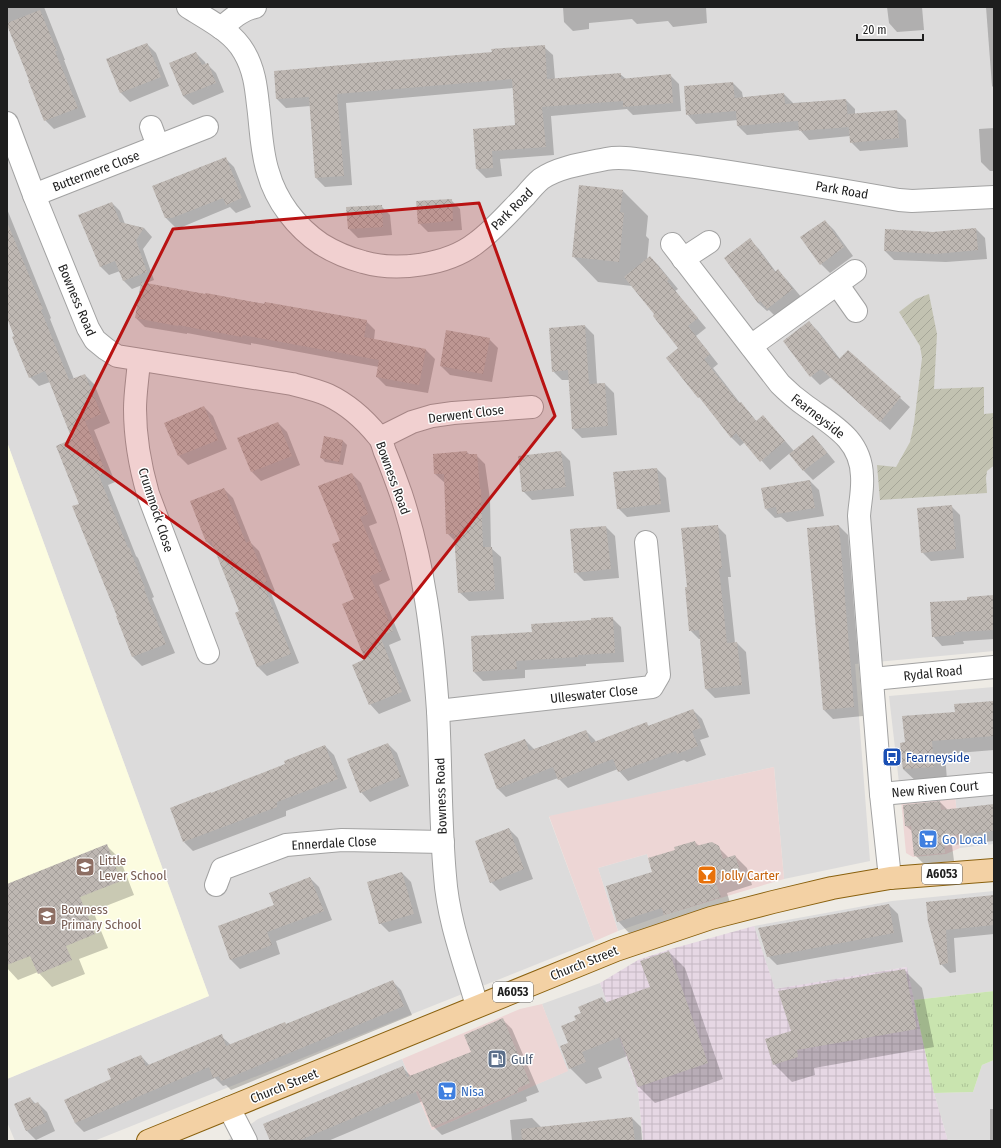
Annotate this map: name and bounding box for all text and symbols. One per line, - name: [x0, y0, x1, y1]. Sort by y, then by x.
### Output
- scale bar: [857, 16, 923, 42]
- text: 20 m: [863, 23, 887, 37]
- street label: Buttermere Close: [50, 148, 142, 194]
- street label: Park Road: [815, 178, 869, 202]
- street label: Park Road: [488, 185, 536, 233]
- street label: Bowness Road: [55, 262, 99, 338]
- street label: Fearneyside: [788, 391, 848, 441]
- street label: Derwent Close: [427, 402, 505, 426]
- street label: Bowness Road: [373, 439, 413, 517]
- street label: Crummock Close: [135, 466, 177, 554]
- street label: Rydal Road: [903, 662, 963, 684]
- street label: Ulleswater Close: [550, 682, 638, 706]
- bus stop icon: Fearneyside: [881, 746, 903, 768]
- place label: Fearneyside: [906, 750, 970, 765]
- street label: Bowness Road: [432, 757, 450, 835]
- street label: New Riven Court: [891, 778, 980, 800]
- supermarket icon: Go Local: [917, 828, 939, 850]
- place label: Go Local: [942, 832, 987, 847]
- street label: Ennerdale Close: [291, 833, 377, 853]
- place label: Little Lever School: [99, 853, 167, 883]
- school or university icon: Little Lever School: [74, 856, 96, 878]
- bar icon: Jolly Carter: [696, 864, 718, 886]
- road number: A6053: [922, 864, 962, 884]
- place label: Jolly Carter: [721, 868, 780, 883]
- place label: Bowness Primary School: [61, 902, 142, 932]
- school or university icon: Bowness Primary School: [36, 905, 58, 927]
- street label: Church Street: [548, 942, 621, 983]
- road number: A6053: [493, 982, 533, 1002]
- fuel station icon: Gulf: [486, 1048, 508, 1070]
- place label: Gulf: [511, 1052, 534, 1067]
- street label: Church Street: [248, 1065, 321, 1106]
- supermarket icon: Nisa: [436, 1080, 458, 1102]
- place label: Nisa: [461, 1084, 484, 1099]

